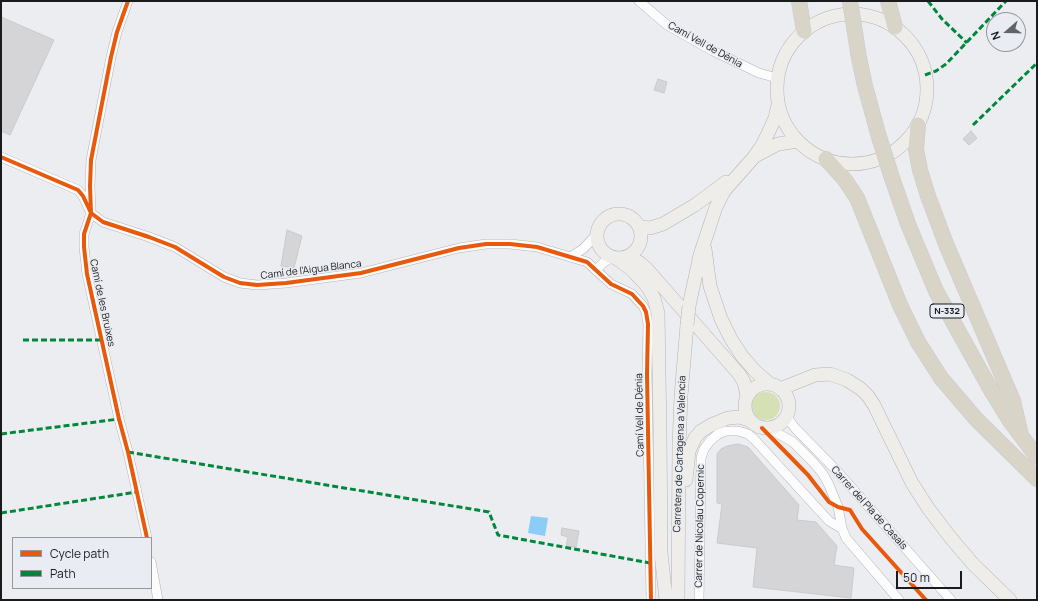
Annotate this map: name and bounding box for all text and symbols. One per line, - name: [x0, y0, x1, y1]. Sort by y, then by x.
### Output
- north arrow: [986, 12, 1026, 52]
- street label: Camí Vell de Dénia: [666, 20, 744, 70]
- text: N: [987, 30, 1004, 42]
- street label: Camí de les Bruixes: [87, 258, 117, 348]
- street label: Camí de l’Aigua Blanca: [260, 258, 362, 282]
- road number: N-332: [930, 304, 964, 318]
- street label: Camí Vell de Dénia: [633, 373, 647, 457]
- street label: Carretera de Cartagena a Valencia: [671, 375, 689, 533]
- street label: Carrer de Nicolau Copernic: [693, 464, 707, 588]
- street label: Carrer del Pla de Casals: [828, 464, 910, 552]
- legend: [12, 537, 152, 589]
- text: Cycle path: [50, 545, 109, 562]
- scale bar: [898, 563, 964, 589]
- text: Path: [50, 565, 76, 582]
- text: 50 m: [903, 569, 930, 586]

